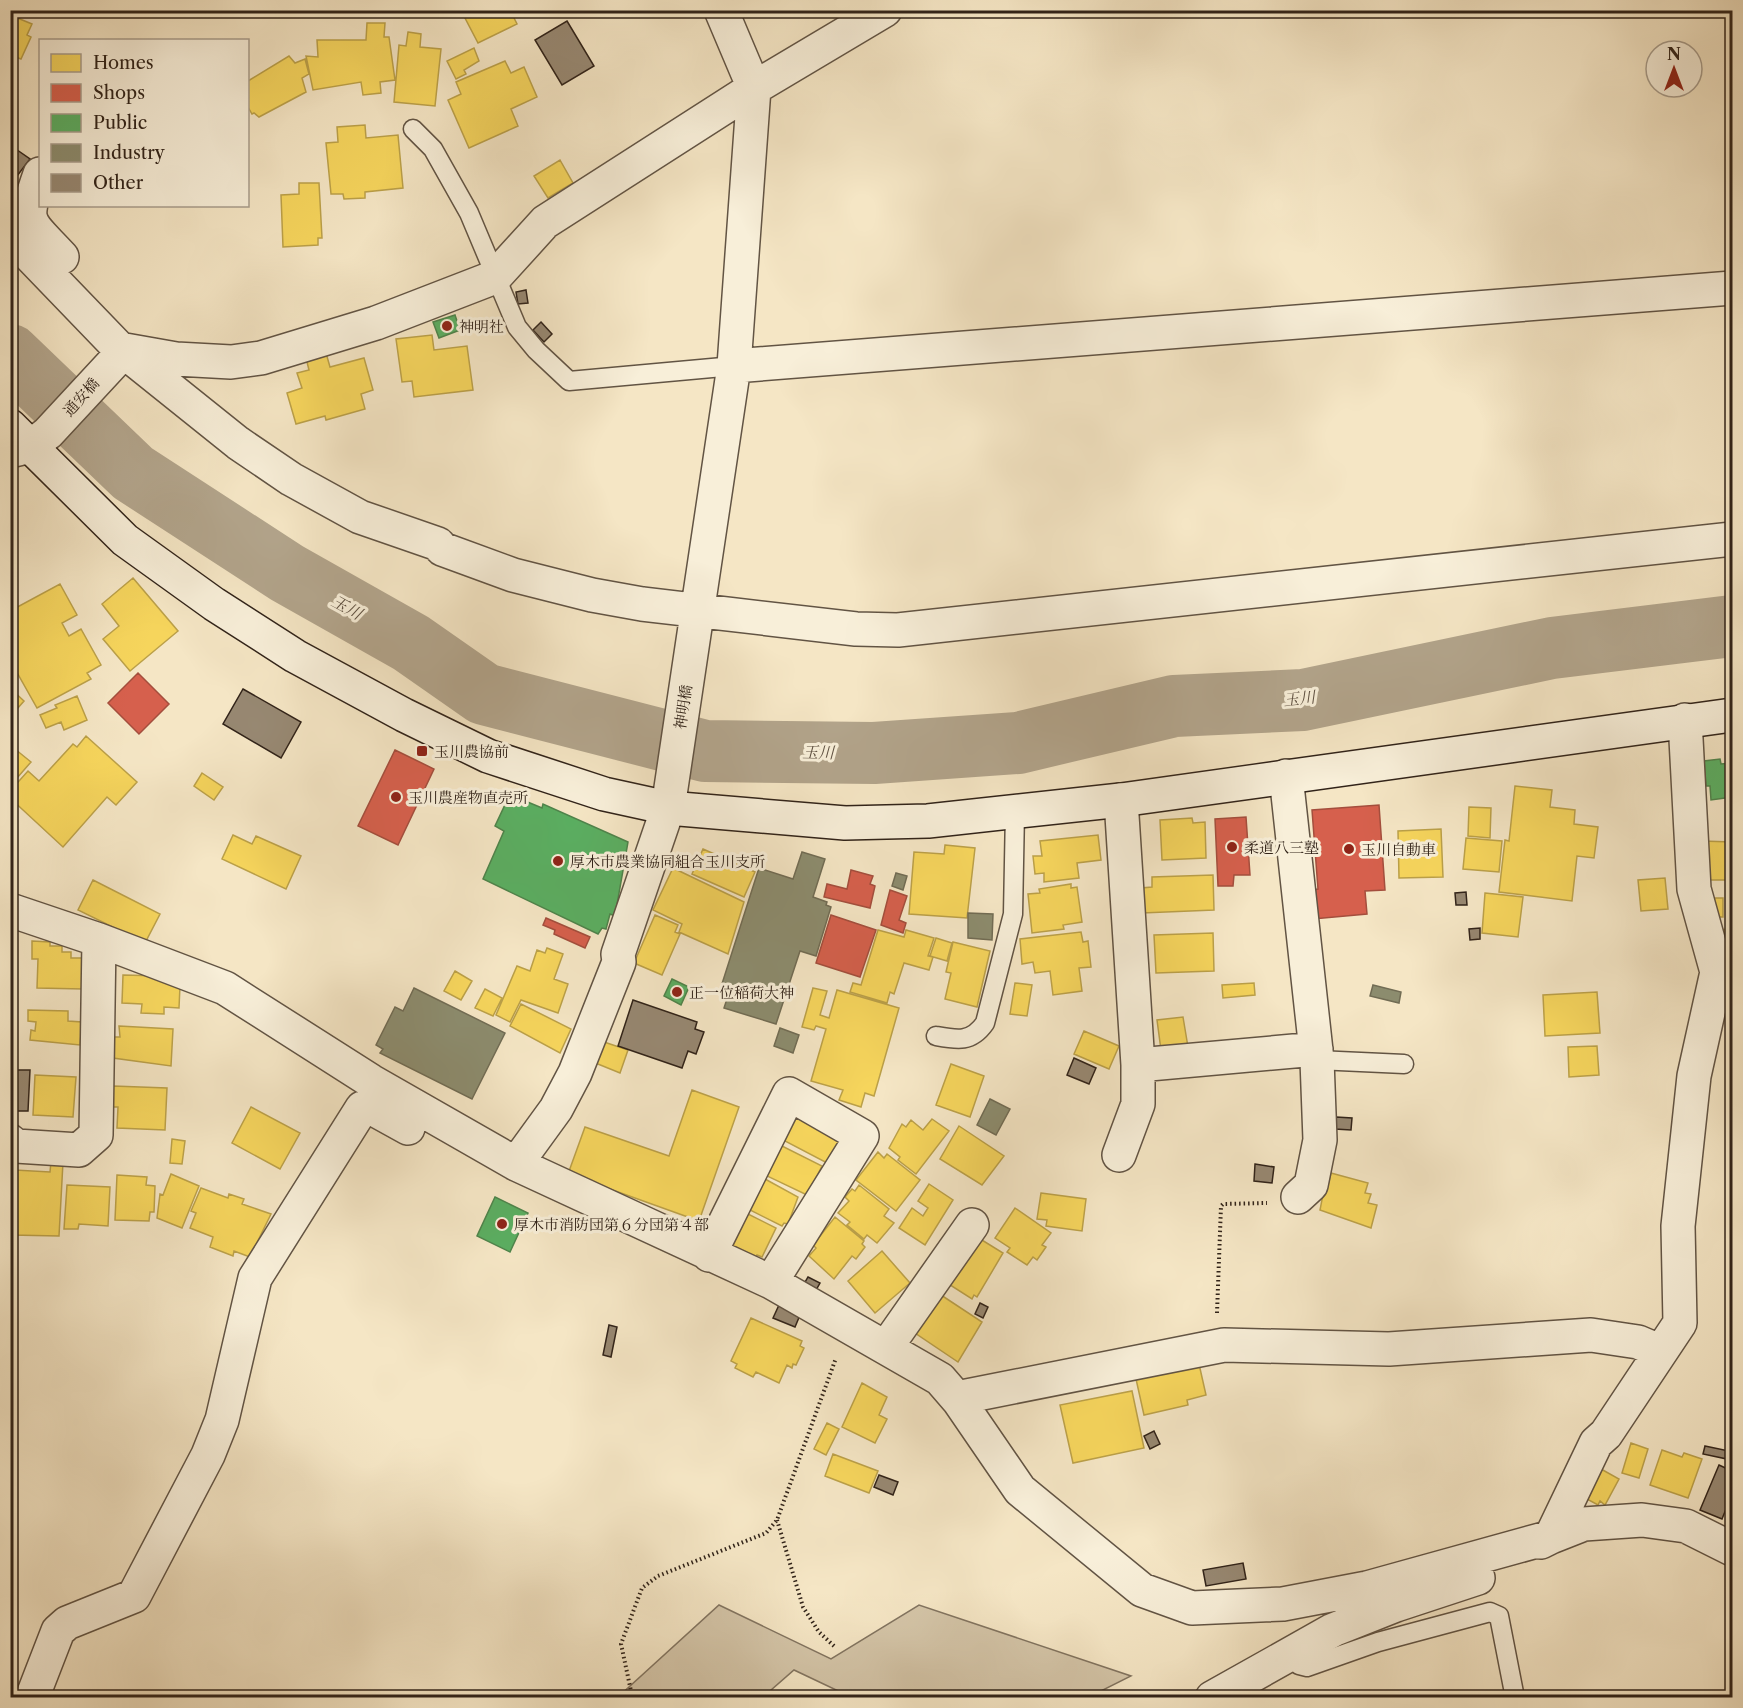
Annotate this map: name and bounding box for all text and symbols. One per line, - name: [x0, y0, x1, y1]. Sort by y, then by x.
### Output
- legend: [39, 39, 249, 207]
- north arrow: [1644, 39, 1704, 99]
- text: N: [1667, 44, 1681, 64]
- text: Homes: [93, 52, 154, 74]
- text: Shops: [93, 82, 145, 104]
- text: Public: [93, 112, 147, 134]
- text: Industry: [93, 142, 166, 164]
- text: Other: [93, 172, 144, 194]
- place label: 神明社: [459, 317, 504, 336]
- marker: 神明社: [440, 319, 454, 333]
- street label: 通安橋: [59, 374, 103, 420]
- water label: 玉川: [328, 590, 368, 624]
- street label: 神明橋: [670, 683, 696, 731]
- water label: 玉川: [1282, 686, 1318, 710]
- place label: 玉川農協前: [434, 742, 509, 761]
- water label: 玉川: [802, 742, 836, 762]
- marker: 玉川農協前: [415, 744, 429, 758]
- place label: 玉川農産物直売所: [408, 788, 528, 807]
- marker: 玉川農産物直売所: [389, 790, 403, 804]
- place label: 柔道八三塾: [1244, 838, 1319, 857]
- marker: 柔道八三塾: [1225, 840, 1239, 854]
- place label: 玉川自動車: [1361, 840, 1436, 859]
- marker: 玉川自動車: [1342, 842, 1356, 856]
- place label: 厚木市農業協同組合玉川支所: [570, 852, 765, 871]
- marker: 厚木市農業協同組合玉川支所: [551, 854, 565, 868]
- place label: 正一位稲荷大神: [689, 983, 794, 1002]
- marker: 正一位稲荷大神: [670, 985, 684, 999]
- place label: 厚木市消防団第６分団第４部: [514, 1215, 709, 1234]
- marker: 厚木市消防団第６分団第４部: [495, 1217, 509, 1231]

